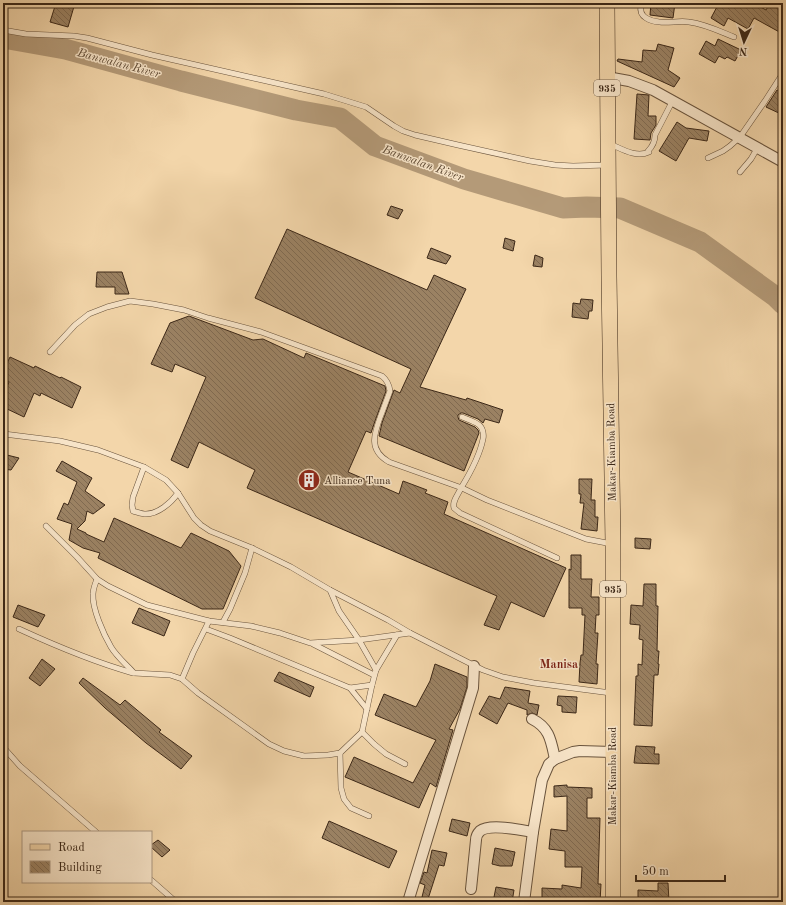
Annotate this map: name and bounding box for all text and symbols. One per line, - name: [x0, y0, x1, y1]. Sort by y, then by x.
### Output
- north arrow: [724, 22, 764, 62]
- text: N: [738, 45, 748, 56]
- water label: Banwalan River: [75, 47, 162, 81]
- road number: 935: [594, 80, 620, 96]
- water label: Banwalan River: [380, 143, 465, 184]
- street label: Makar-Kiamba Road: [606, 402, 619, 501]
- building icon: Alliance Tuna: [296, 467, 322, 493]
- place label: Alliance Tuna: [324, 476, 391, 487]
- road number: 935: [600, 581, 626, 597]
- district label: Manisa: [540, 659, 578, 671]
- street label: Makar-Kiamba Road: [608, 726, 619, 825]
- legend: [22, 831, 152, 883]
- text: Road: [58, 842, 85, 854]
- scale bar: [636, 857, 725, 883]
- text: Building: [58, 862, 102, 874]
- text: 50 m: [642, 865, 669, 878]

